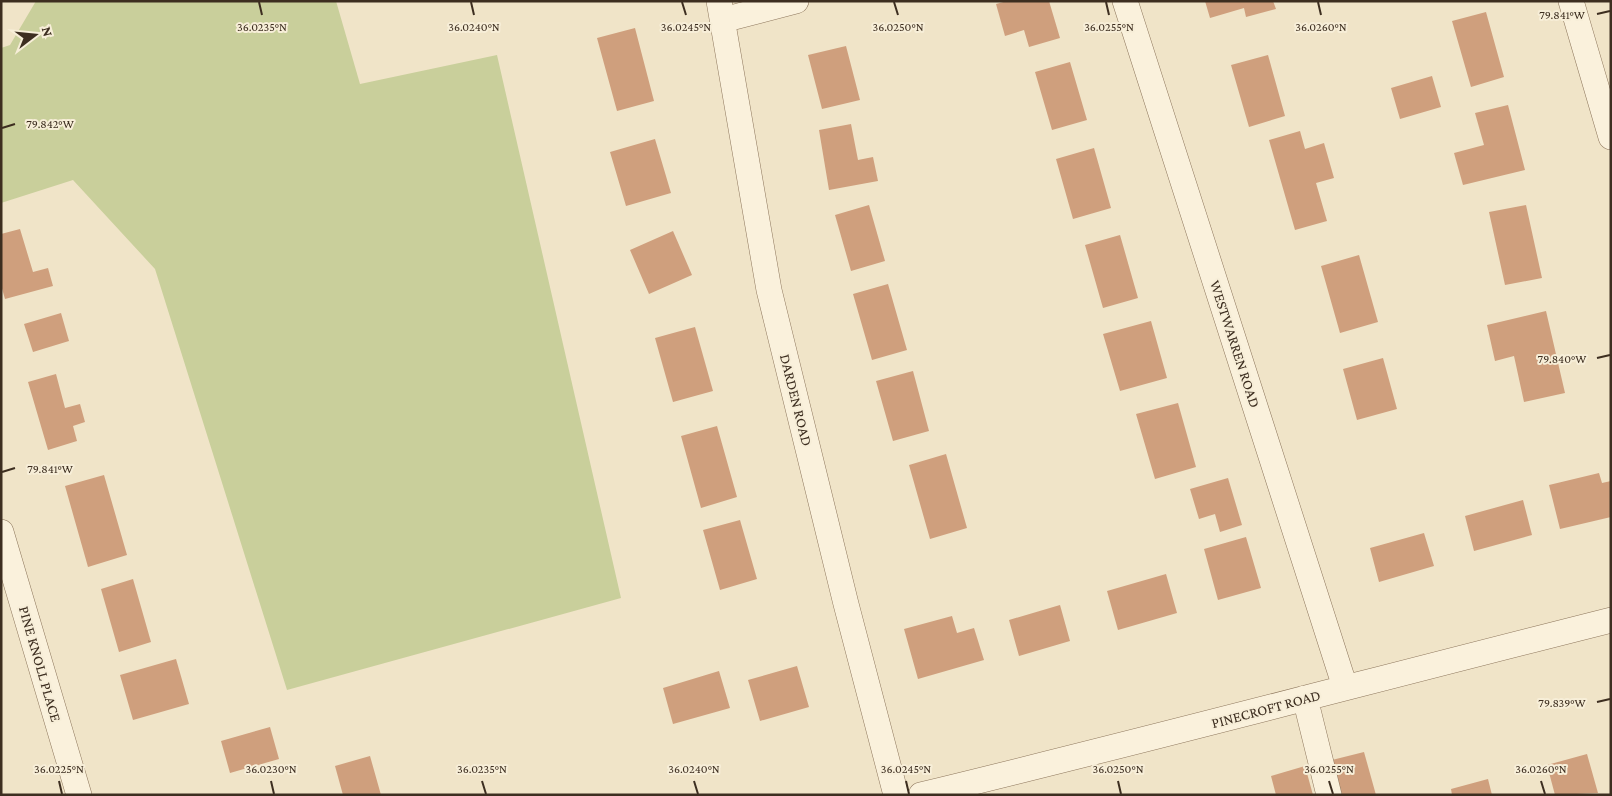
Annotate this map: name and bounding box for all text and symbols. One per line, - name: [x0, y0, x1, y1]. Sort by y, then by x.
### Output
- text: 79.841°W: [1539, 8, 1585, 22]
- north arrow: [10, 10, 60, 60]
- text: 36.0235°N: [237, 20, 287, 34]
- text: 36.0240°N: [448, 20, 500, 34]
- text: 36.0245°N: [661, 20, 711, 34]
- text: 36.0250°N: [872, 20, 924, 34]
- text: 36.0255°N: [1084, 20, 1134, 34]
- text: 36.0260°N: [1295, 20, 1347, 34]
- text: N: [38, 25, 57, 39]
- text: 79.842°W: [26, 117, 74, 131]
- street label: WESTWARREN ROAD: [1207, 278, 1263, 410]
- street label: DARDEN ROAD: [777, 352, 815, 448]
- text: 79.840°W: [1538, 352, 1586, 366]
- text: 79.841°W: [27, 462, 73, 476]
- street label: PINE KNOLL PLACE: [16, 604, 64, 724]
- street label: PINECROFT ROAD: [1210, 687, 1322, 731]
- text: 79.839°W: [1538, 696, 1586, 710]
- text: 36.0225°N: [34, 762, 84, 776]
- text: 36.0230°N: [245, 762, 297, 776]
- text: 36.0235°N: [457, 762, 507, 776]
- text: 36.0240°N: [668, 762, 720, 776]
- text: 36.0245°N: [881, 762, 931, 776]
- text: 36.0250°N: [1092, 762, 1144, 776]
- text: 36.0255°N: [1304, 762, 1354, 776]
- text: 36.0260°N: [1515, 762, 1567, 776]

